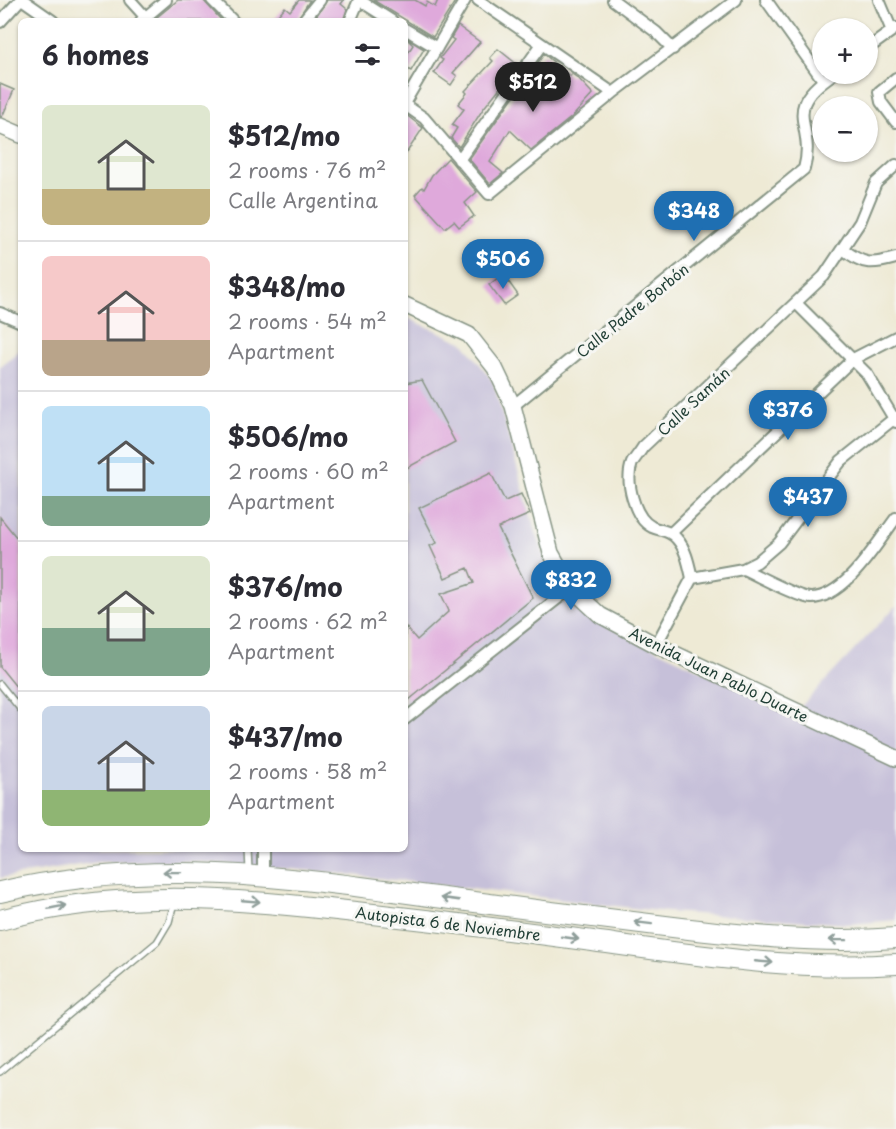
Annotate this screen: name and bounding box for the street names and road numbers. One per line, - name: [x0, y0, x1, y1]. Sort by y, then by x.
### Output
- street label: Calle Padre Borbón: [571, 257, 693, 363]
- street label: Calle Samán: [652, 361, 734, 441]
- street label: Avenida Juan Pablo Duarte: [625, 621, 813, 728]
- street label: Autopista 6 de Noviembre: [354, 900, 542, 946]

